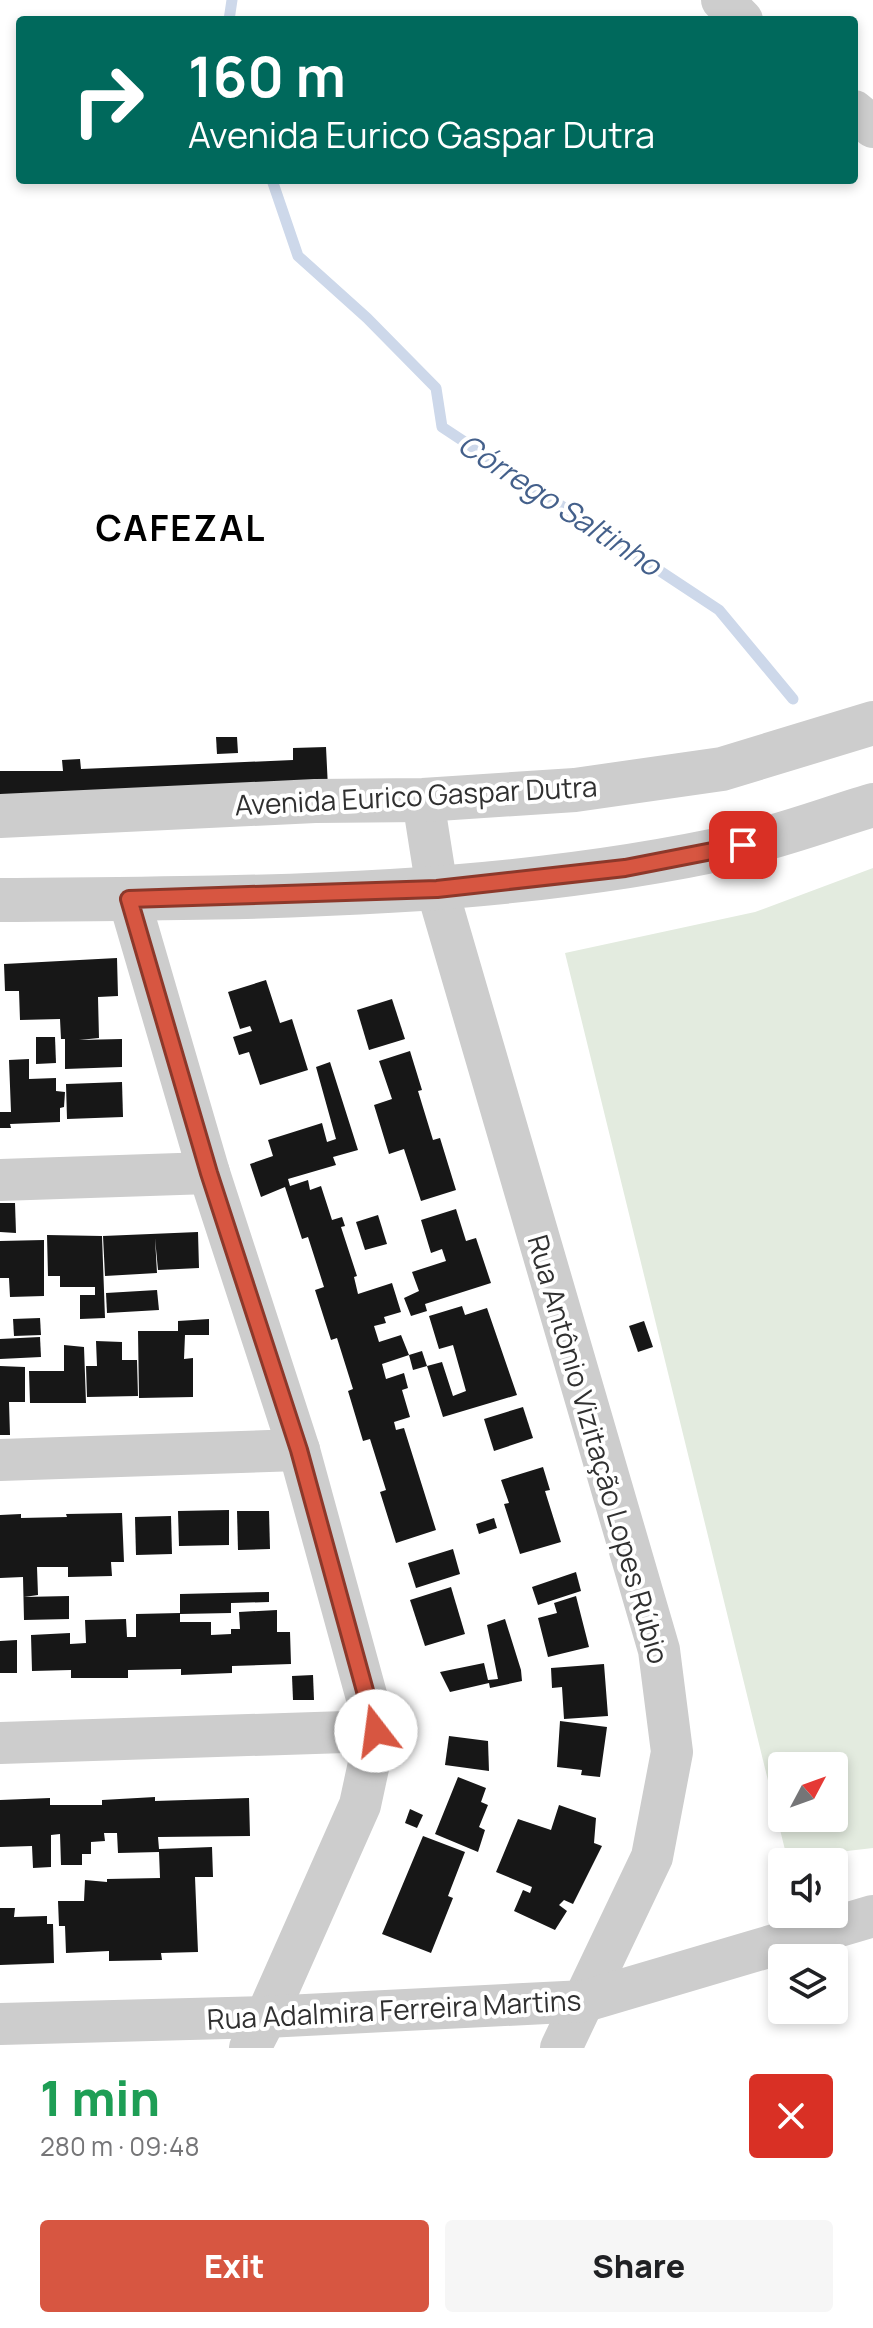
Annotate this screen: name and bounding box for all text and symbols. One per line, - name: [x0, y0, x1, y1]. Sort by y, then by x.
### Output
- text: 160 m: [188, 37, 346, 114]
- icon: right: [56, 48, 160, 152]
- text: Avenida Eurico Gaspar Dutra: [188, 110, 655, 159]
- water label: Córrego Saltinho: [451, 423, 671, 586]
- district label: CAFEZAL: [95, 503, 267, 552]
- street label: Avenida Eurico Gaspar Dutra: [234, 767, 598, 823]
- pin: [709, 811, 777, 879]
- icon: arrive: [721, 823, 765, 867]
- street label: Rua Antônio Vizitação Lopes Rúbio: [519, 1230, 679, 1668]
- position arrow: [334, 1689, 418, 1773]
- north arrow: [768, 1752, 848, 1832]
- map controls: [768, 1752, 848, 2024]
- button: sound: [768, 1848, 848, 1928]
- button: layers: [768, 1944, 848, 2024]
- street label: Rua Adalmira Ferreira Martins: [206, 1980, 582, 2038]
- text: 1 min: [40, 2065, 160, 2130]
- button: close: [749, 2074, 833, 2158]
- text: 280 m · 09:48: [40, 2128, 200, 2164]
- button: Exit: [40, 2220, 429, 2312]
- button: Share: [445, 2220, 833, 2312]

